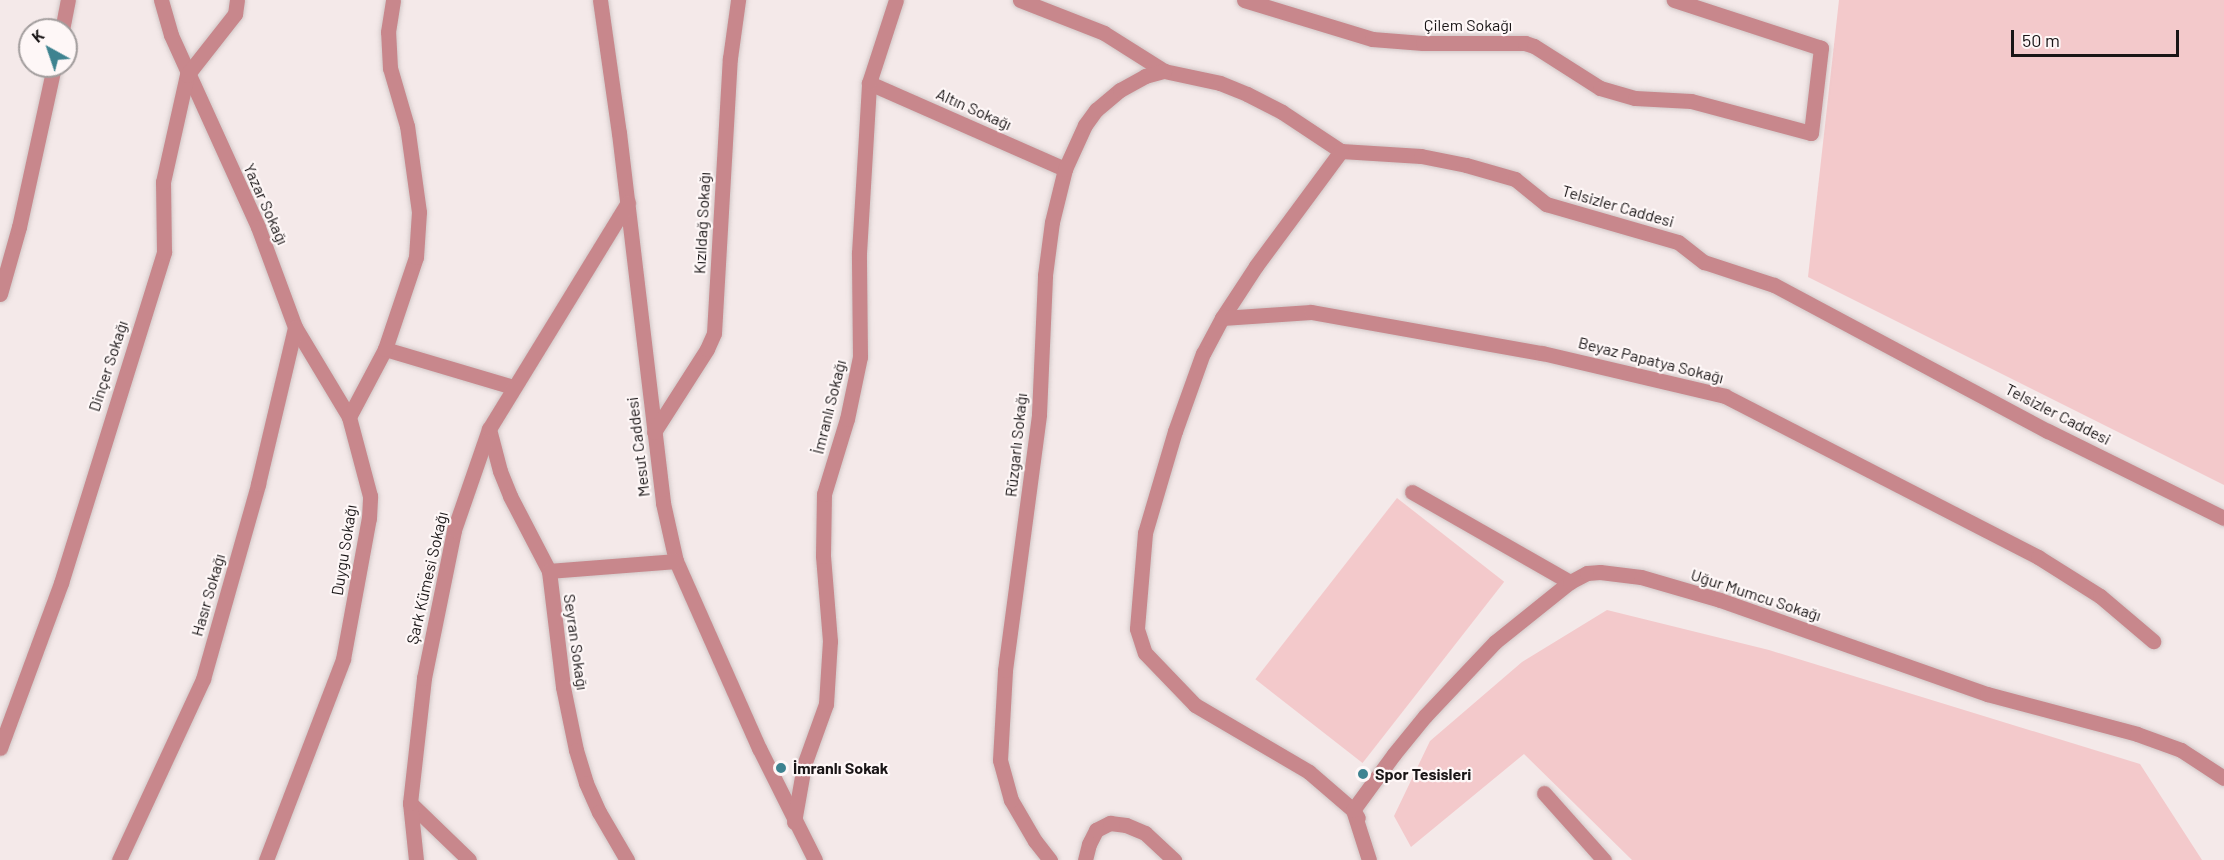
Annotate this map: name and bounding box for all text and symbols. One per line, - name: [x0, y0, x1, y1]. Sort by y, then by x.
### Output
- street label: Çilem Sokağı: [1424, 15, 1512, 35]
- north arrow: [18, 18, 78, 78]
- scale bar: [2014, 18, 2182, 56]
- text: K: [27, 25, 47, 46]
- text: 50 m: [2022, 29, 2060, 51]
- street label: Altın Sokağı: [933, 84, 1015, 134]
- street label: Yazar Sokağı: [240, 160, 292, 248]
- street label: Kızıldağ Sokağı: [690, 172, 714, 274]
- street label: Telsizler Caddesi: [1560, 181, 1676, 231]
- street label: Dinçer Sokağı: [84, 318, 132, 414]
- street label: Beyaz Papatya Sokağı: [1576, 333, 1726, 387]
- street label: İmranlı Sokağı: [808, 358, 850, 456]
- street label: Telsizler Caddesi: [2002, 379, 2114, 449]
- street label: Rüzgarlı Sokağı: [1001, 392, 1031, 498]
- street label: Mesut Caddesi: [622, 396, 654, 498]
- street label: Duygu Sokağı: [327, 503, 361, 597]
- street label: Şark Kümesi Sokağı: [402, 510, 452, 646]
- street label: Hasır Sokağı: [187, 552, 229, 638]
- street label: Uğur Mumcu Sokağı: [1688, 565, 1824, 625]
- street label: Seyran Sokağı: [560, 593, 592, 691]
- place label: İmranlı Sokak: [793, 758, 888, 778]
- marker: İmranlı Sokak: [774, 761, 788, 775]
- place label: Spor Tesisleri: [1375, 764, 1471, 784]
- marker: Spor Tesisleri: [1356, 767, 1370, 781]

